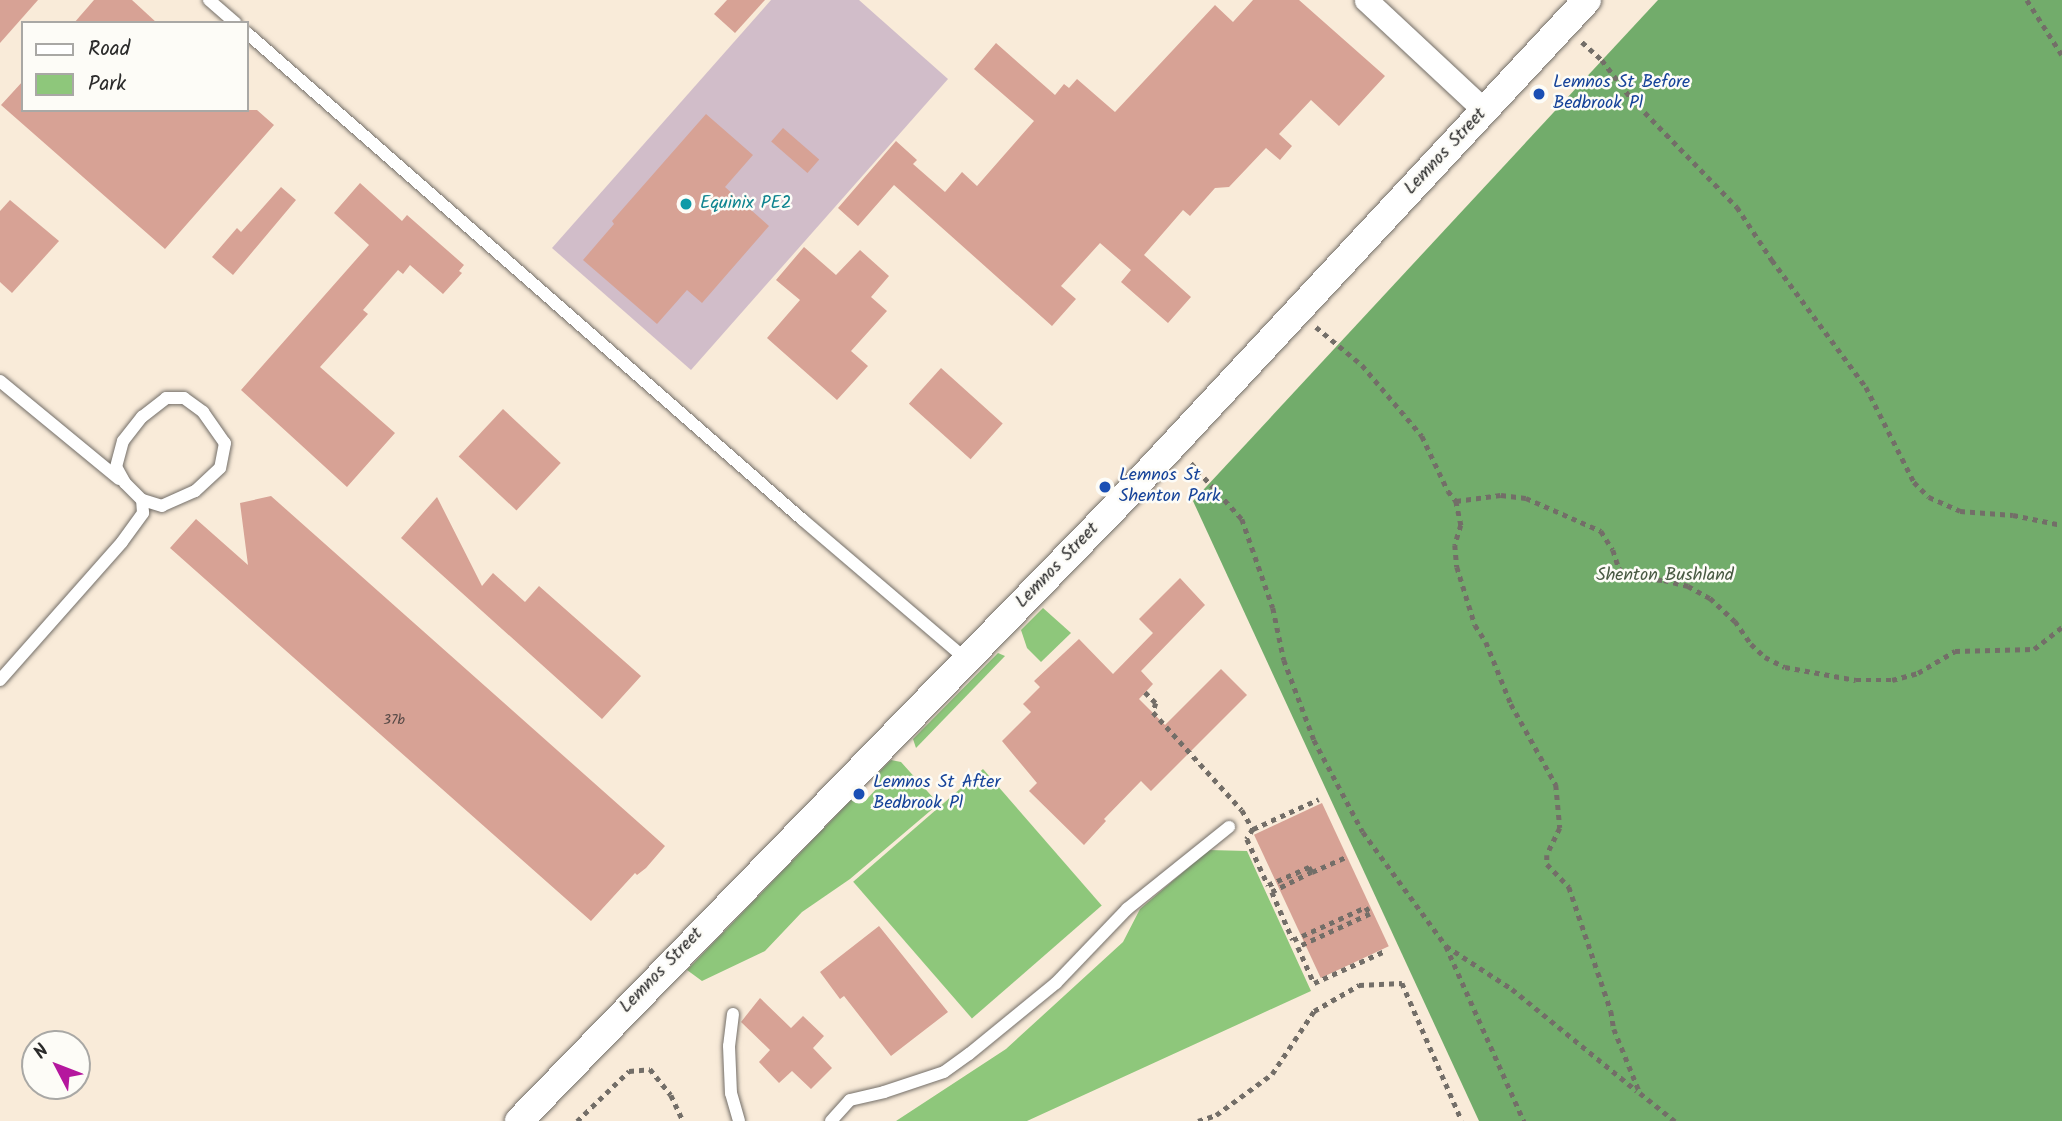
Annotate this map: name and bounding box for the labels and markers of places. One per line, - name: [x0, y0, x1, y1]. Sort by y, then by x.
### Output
- place label: Lemnos St Before Bedbrook Pl: [1553, 73, 1690, 116]
- marker: Lemnos St Before Bedbrook Pl: [1531, 86, 1547, 102]
- place label: Equinix PE2: [700, 193, 792, 215]
- marker: Equinix PE2: [678, 196, 694, 212]
- place label: Lemnos St Shenton Park: [1119, 466, 1220, 508]
- marker: Lemnos St Shenton Park: [1097, 479, 1113, 495]
- place label: Lemnos St After Bedbrook Pl: [873, 773, 1000, 816]
- marker: Lemnos St After Bedbrook Pl: [851, 786, 867, 802]

